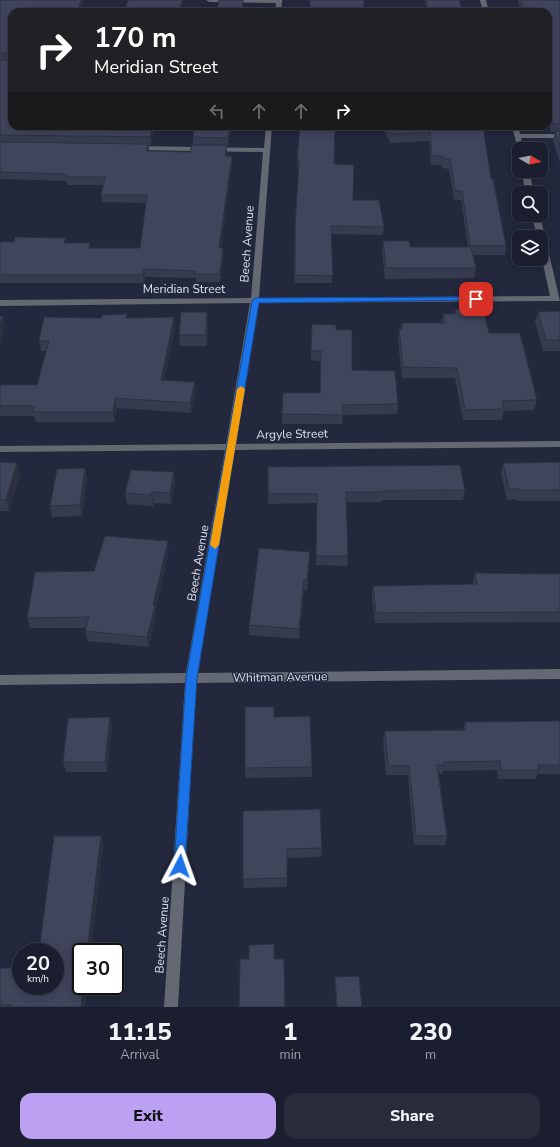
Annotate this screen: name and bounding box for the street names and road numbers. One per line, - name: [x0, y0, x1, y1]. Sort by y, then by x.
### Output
- street label: Beech Avenue: [236, 205, 258, 283]
- street label: Meridian Street: [143, 281, 226, 297]
- street label: Argyle Street: [256, 425, 329, 443]
- street label: Beech Avenue: [183, 524, 213, 602]
- street label: Whitman Avenue: [233, 668, 327, 686]
- street label: Beech Avenue: [151, 896, 173, 974]

